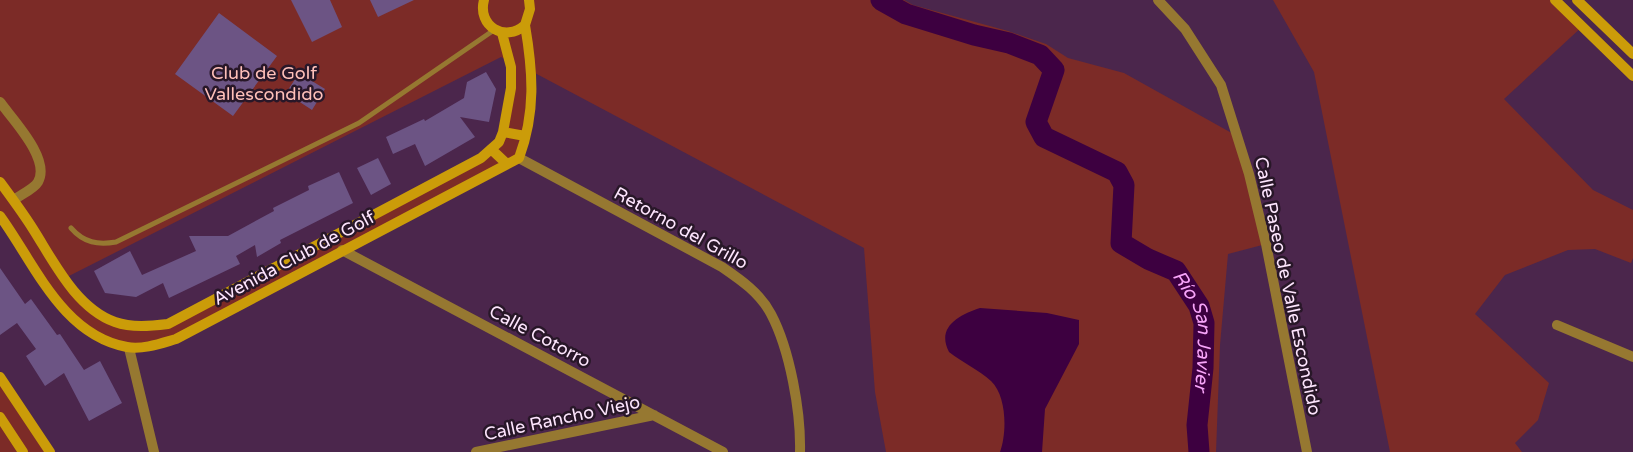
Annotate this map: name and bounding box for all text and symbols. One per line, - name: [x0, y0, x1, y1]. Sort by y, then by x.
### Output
- park label: Club de Golf Vallescondido: [205, 62, 324, 105]
- street label: Calle Paseo de Valle Escondido: [1250, 155, 1326, 417]
- street label: Retorno del Grillo: [610, 182, 752, 274]
- street label: Avenida Club de Golf: [209, 206, 379, 310]
- water label: Río San Javier: [1168, 267, 1215, 395]
- street label: Calle Cotorro: [486, 300, 595, 372]
- street label: Calle Rancho Viejo: [482, 391, 642, 445]

